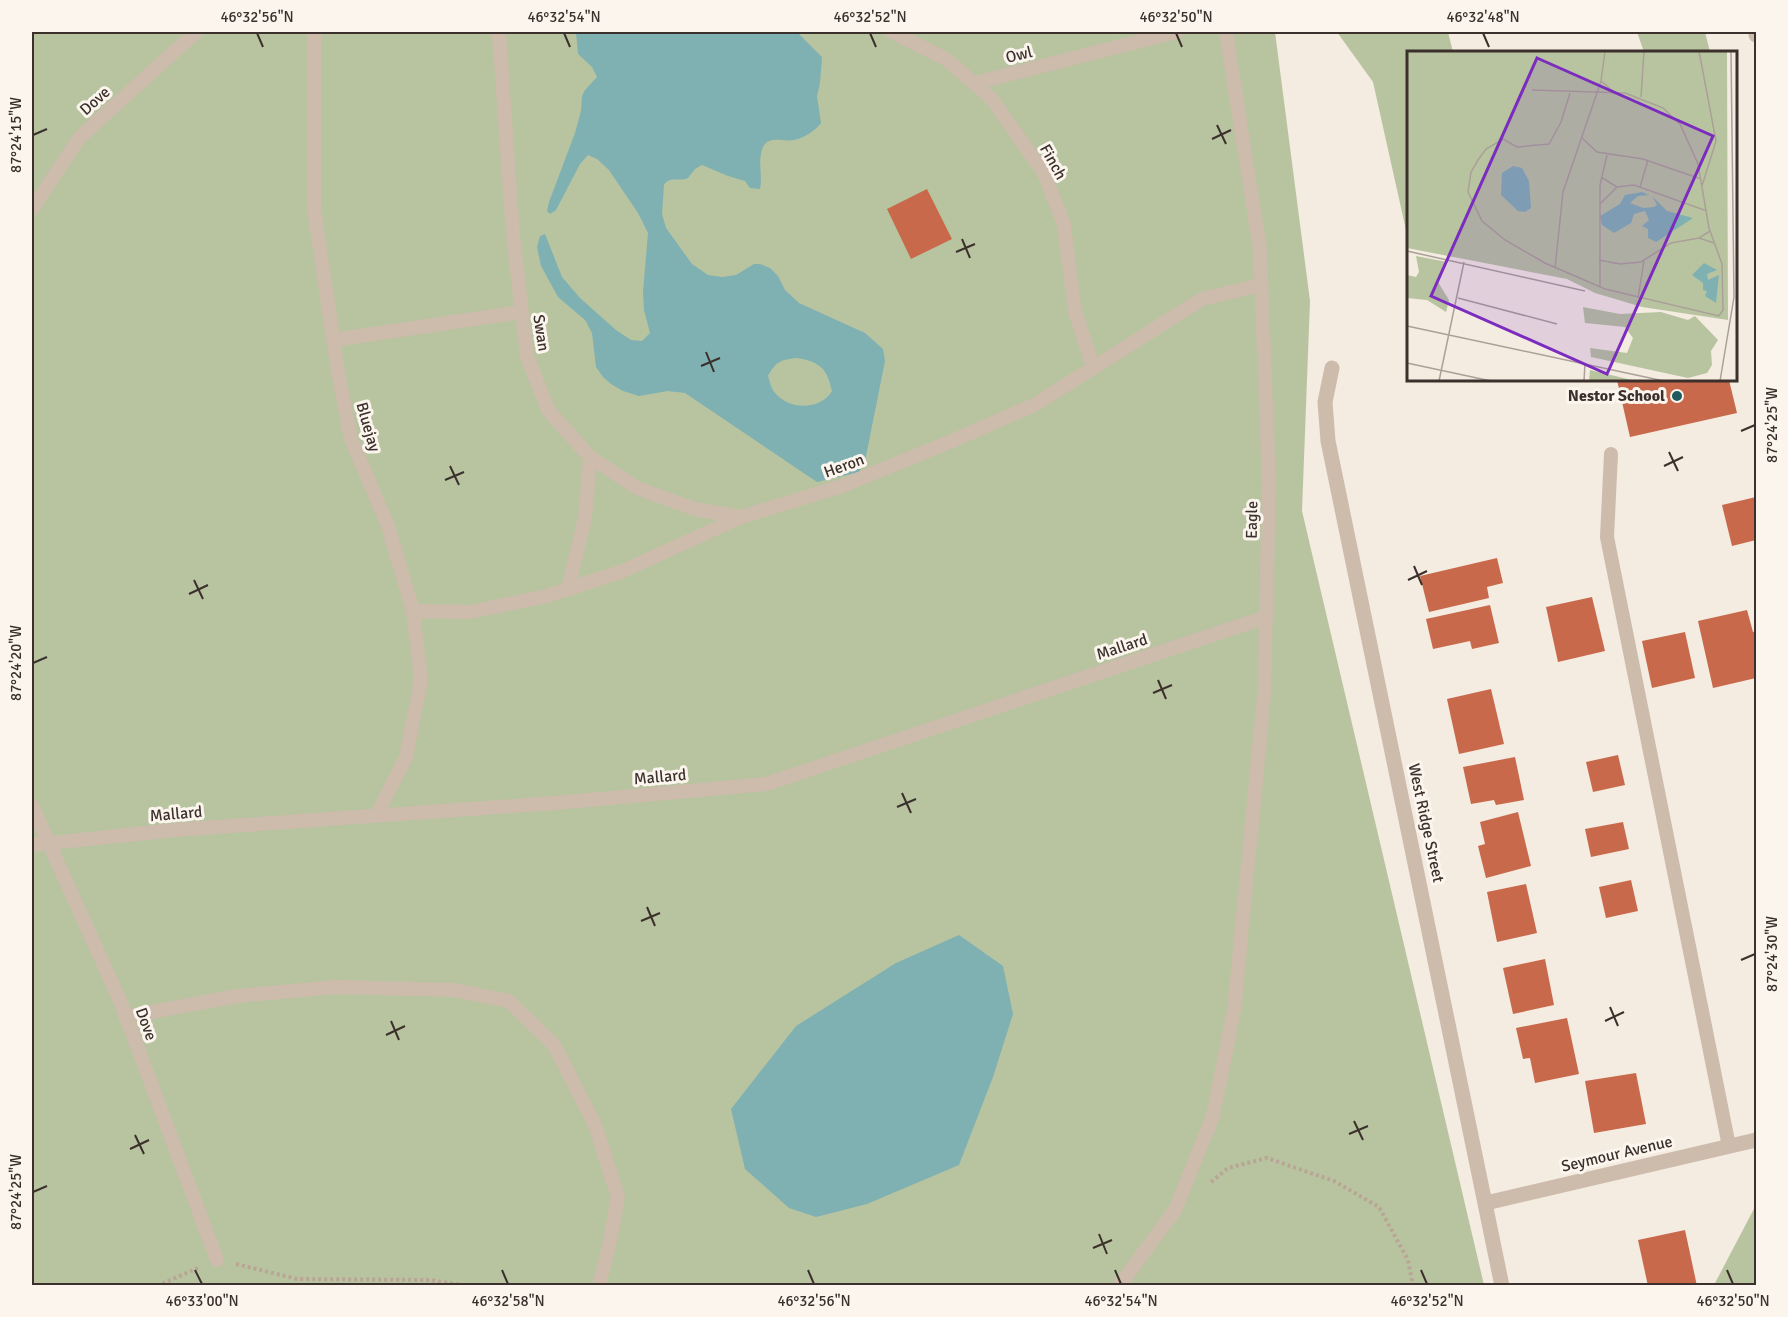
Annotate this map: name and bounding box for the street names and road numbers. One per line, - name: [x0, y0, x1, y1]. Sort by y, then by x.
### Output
- street label: Owl: [1004, 42, 1035, 68]
- street label: Dove: [76, 82, 114, 120]
- street label: Finch: [1035, 141, 1071, 183]
- street label: Swan: [528, 313, 554, 353]
- street label: Bluejay: [351, 400, 385, 455]
- street label: Heron: [821, 450, 867, 482]
- street label: Eagle: [1242, 501, 1262, 539]
- street label: Mallard: [1094, 629, 1150, 665]
- street label: West Ridge Street: [1404, 762, 1448, 885]
- street label: Mallard: [633, 765, 687, 789]
- street label: Mallard: [149, 802, 203, 826]
- street label: Dove: [131, 1005, 161, 1043]
- street label: Seymour Avenue: [1559, 1131, 1675, 1177]

